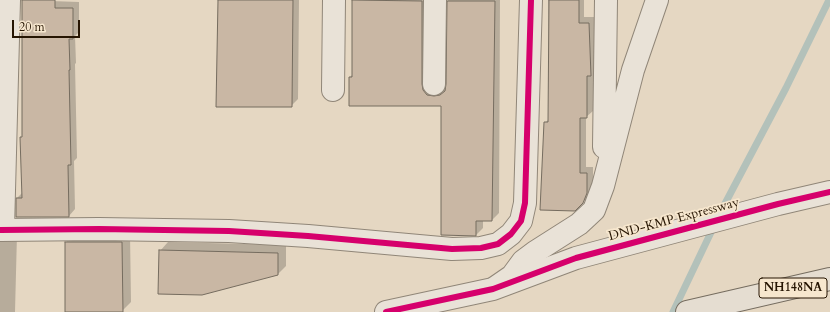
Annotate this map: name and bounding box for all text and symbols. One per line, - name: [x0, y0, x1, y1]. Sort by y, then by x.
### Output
- scale bar: [14, 12, 82, 38]
- text: 20 m: [19, 19, 45, 35]
- street label: DND-KMP Expressway: [607, 195, 741, 245]
- road number: NH148NA: [759, 278, 827, 298]

